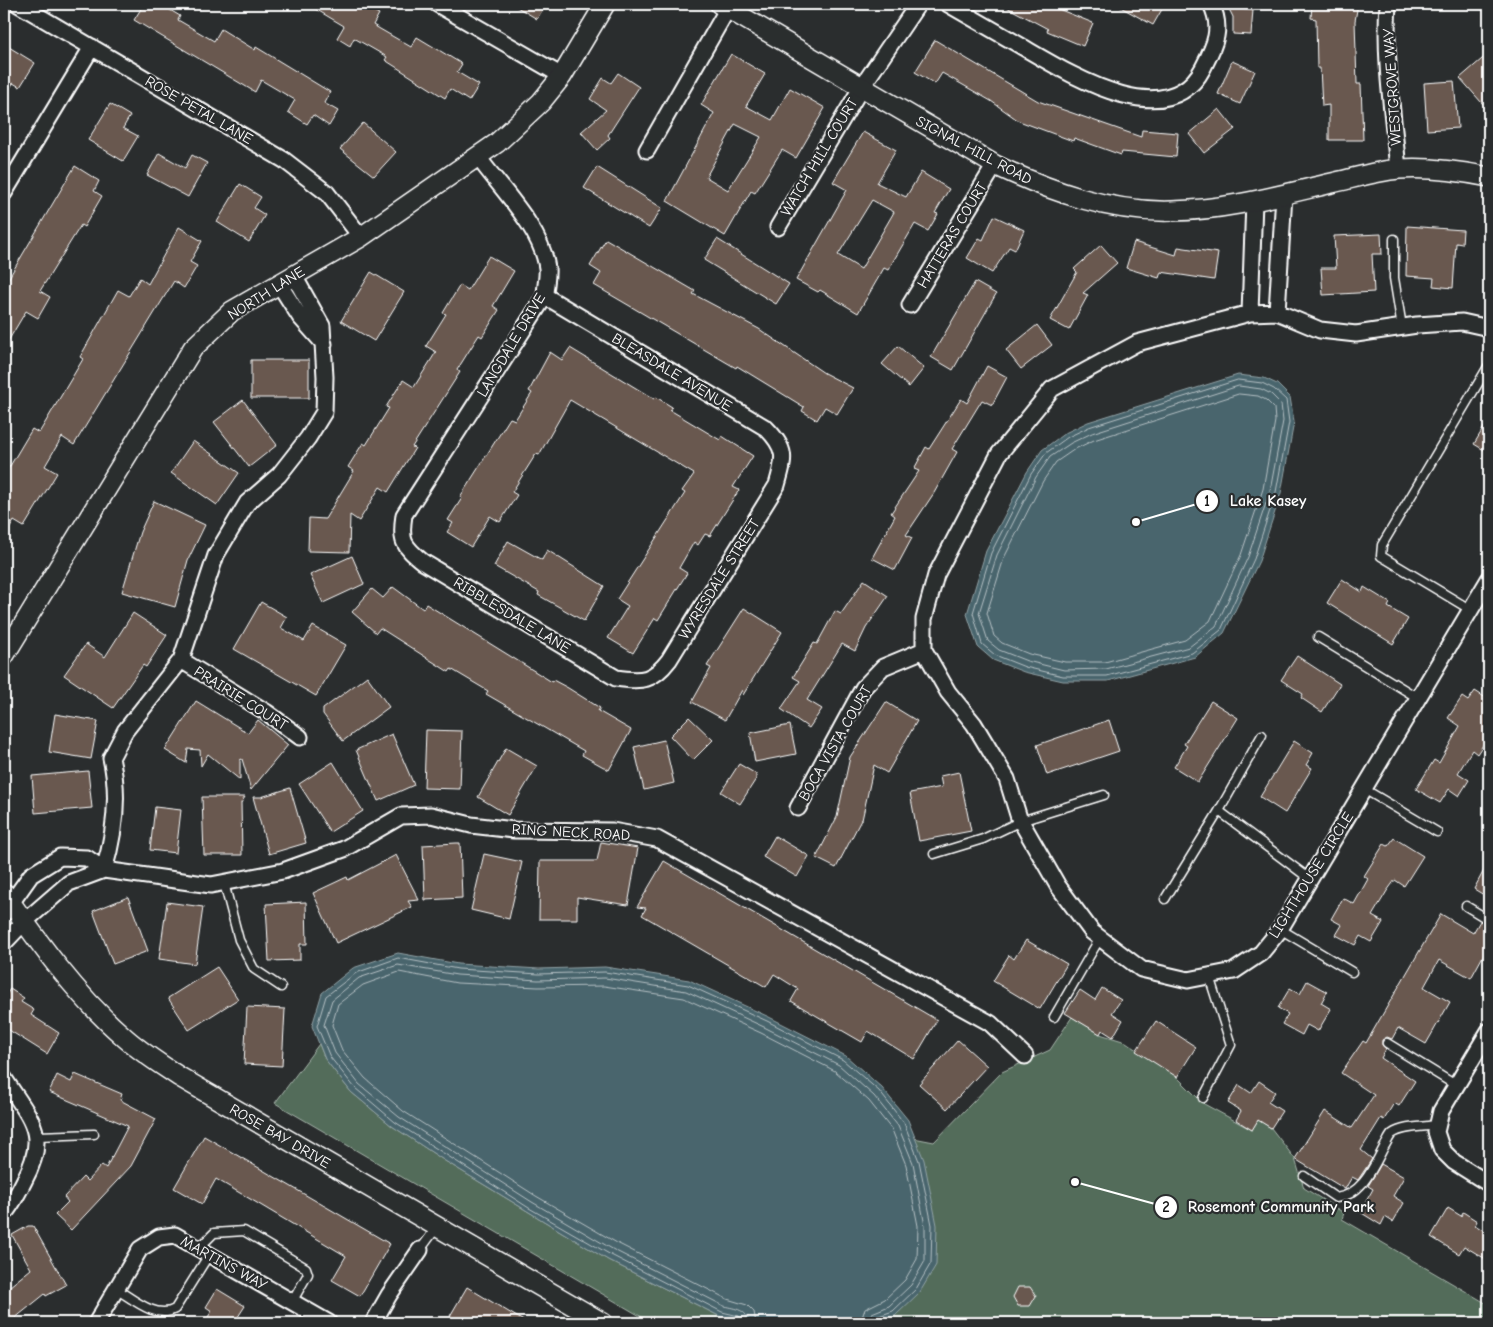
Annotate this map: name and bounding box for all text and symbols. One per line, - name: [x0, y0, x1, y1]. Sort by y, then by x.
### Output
- street label: WESTGROVE WAY: [1379, 28, 1405, 146]
- street label: ROSE PETAL LANE: [142, 72, 256, 148]
- street label: WATCH HILL COURT: [777, 95, 861, 219]
- street label: SIGNAL HILL ROAD: [913, 112, 1035, 188]
- street label: HATTERAS COURT: [913, 179, 991, 291]
- street label: NORTH LANE: [224, 262, 308, 324]
- street label: LANGDALE DRIVE: [473, 290, 549, 400]
- street label: BLEASDALE AVENUE: [609, 329, 735, 415]
- callout: Lake Kasey: [1195, 485, 1316, 516]
- text: 1: [1204, 492, 1210, 510]
- text: Lake Kasey: [1230, 492, 1307, 510]
- street label: WYRESDALE STREET: [675, 515, 764, 643]
- street label: RIBBLESDALE LANE: [450, 573, 574, 657]
- street label: PRAIRIE COURT: [191, 662, 291, 734]
- street label: BOCA VISTA COURT: [795, 682, 875, 804]
- street label: LIGHTHOUSE CIRCLE: [1265, 809, 1357, 941]
- street label: RING NECK ROAD: [511, 820, 631, 844]
- street label: ROSE BAY DRIVE: [226, 1100, 334, 1172]
- callout: Rosemont Community Park: [1153, 1191, 1385, 1222]
- text: 2: [1162, 1198, 1170, 1216]
- text: Rosemont Community Park: [1188, 1198, 1375, 1216]
- street label: MARTINS WAY: [178, 1232, 270, 1294]

